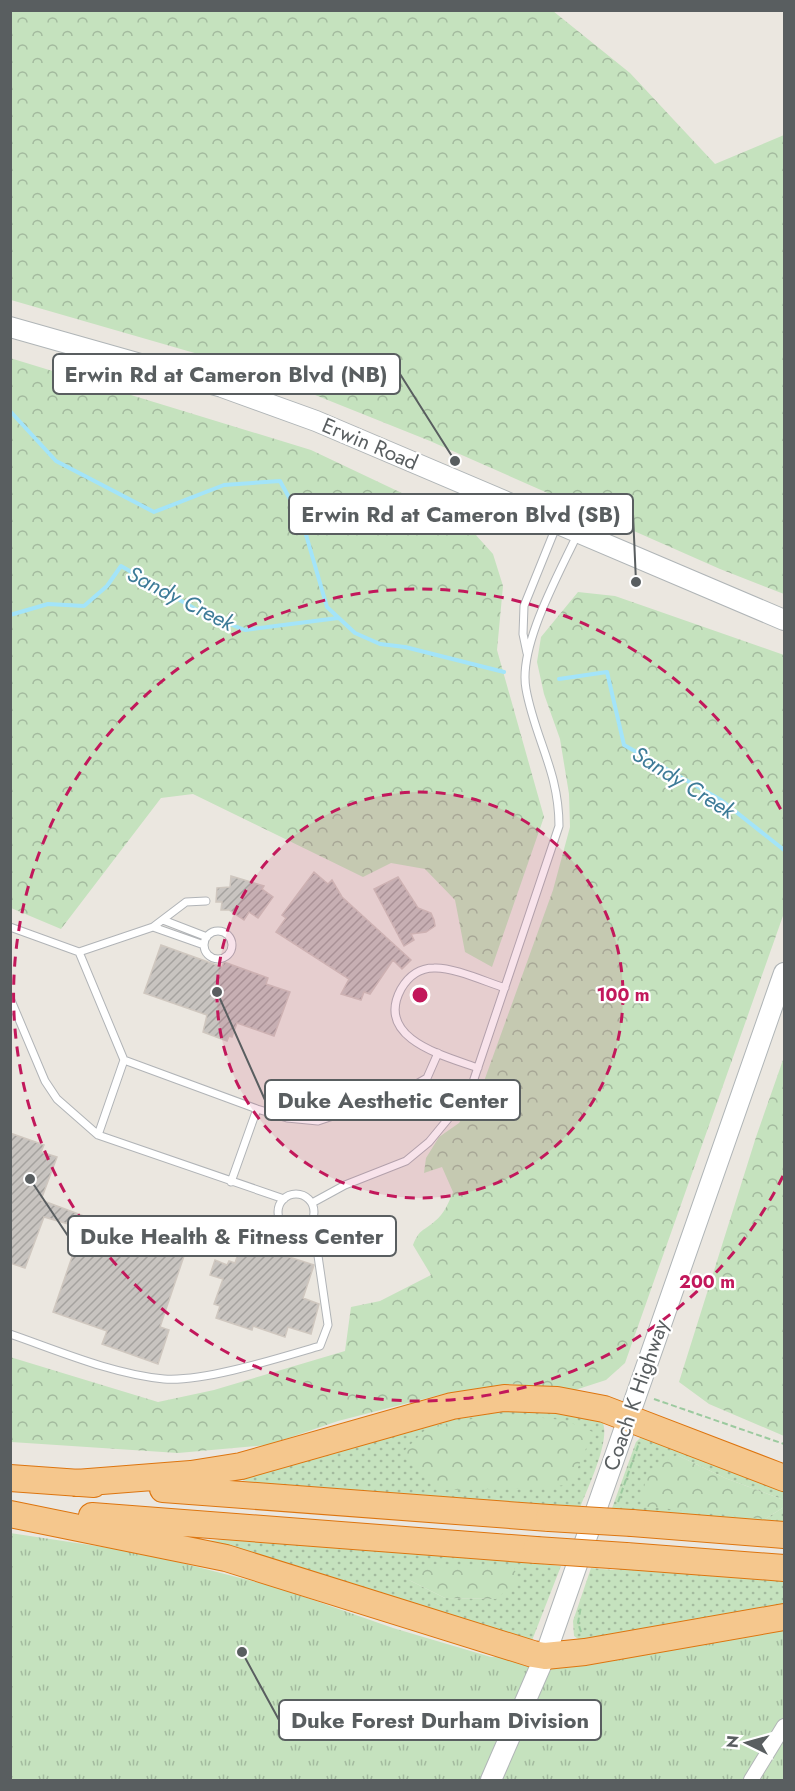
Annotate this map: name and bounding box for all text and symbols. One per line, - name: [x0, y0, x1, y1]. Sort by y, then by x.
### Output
- callout: Erwin Rd at Cameron Blvd (NB): [53, 354, 400, 394]
- text: Erwin Rd at Cameron Blvd (NB): [64, 358, 388, 390]
- street label: Erwin Road: [317, 410, 423, 478]
- callout: Erwin Rd at Cameron Blvd (SB): [289, 494, 633, 534]
- text: Erwin Rd at Cameron Blvd (SB): [301, 498, 621, 530]
- water label: Sandy Creek: [122, 557, 241, 639]
- water label: Sandy Creek: [626, 738, 743, 827]
- text: 100 m: [596, 982, 650, 1008]
- centre of rings: [410, 985, 430, 1005]
- callout: Duke Aesthetic Center: [265, 1080, 520, 1120]
- text: Duke Aesthetic Center: [277, 1084, 509, 1116]
- callout: Duke Health & Fitness Center: [68, 1216, 396, 1256]
- text: Duke Health & Fitness Center: [80, 1220, 384, 1252]
- text: 200 m: [679, 1269, 735, 1295]
- street label: Coach K Highway: [596, 1315, 676, 1475]
- callout: Duke Forest Durham Division: [279, 1700, 601, 1740]
- text: Duke Forest Durham Division: [291, 1704, 589, 1736]
- north arrow: [717, 1713, 777, 1773]
- text: N: [721, 1734, 745, 1749]

